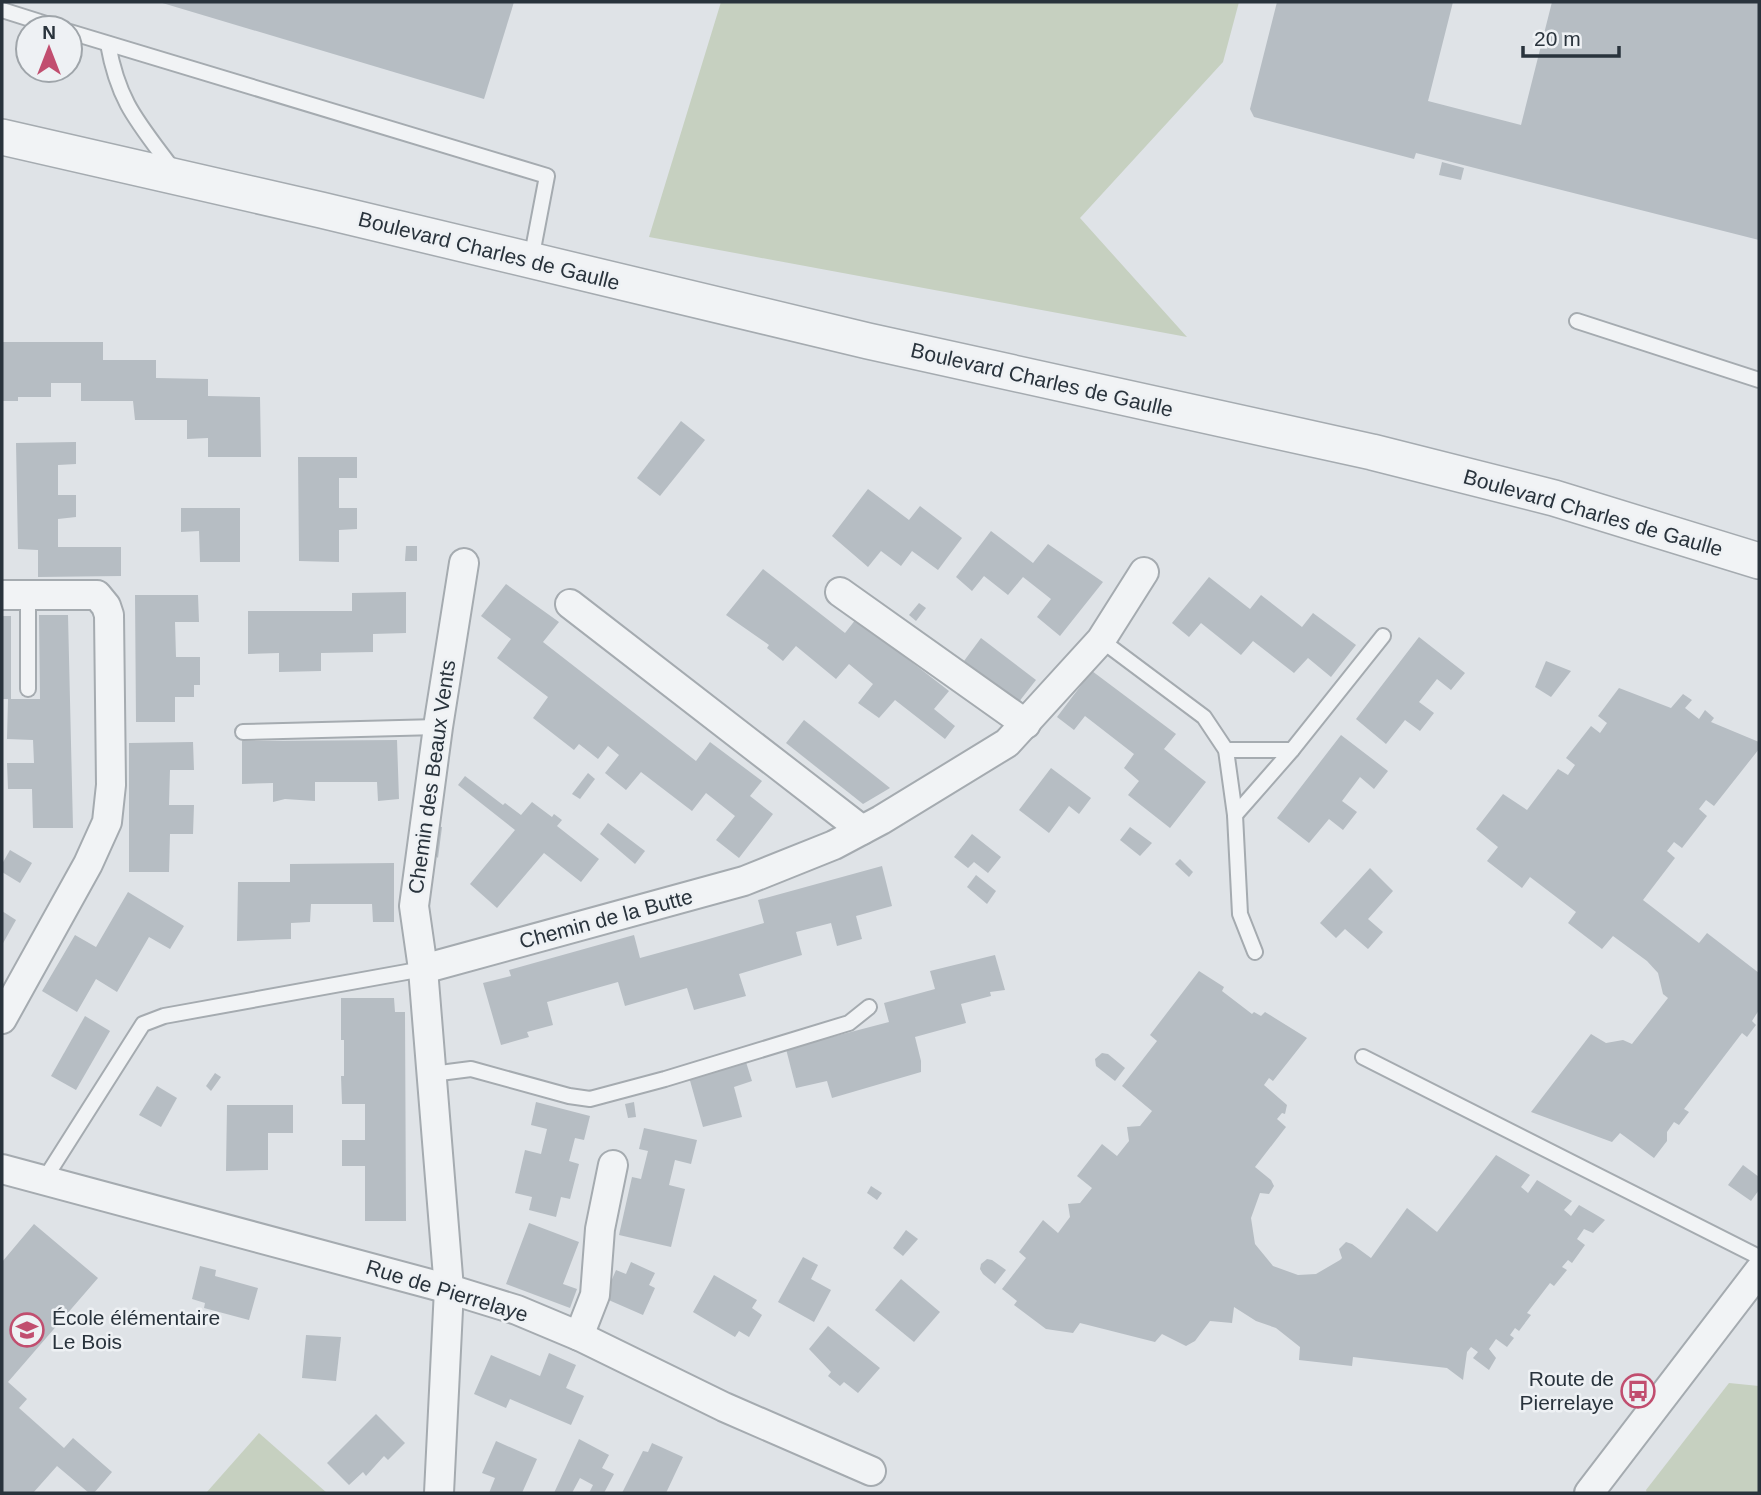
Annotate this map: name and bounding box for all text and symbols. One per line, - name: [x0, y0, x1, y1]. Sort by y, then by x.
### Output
- north arrow: [14, 14, 84, 84]
- scale bar: [1523, 14, 1619, 58]
- text: N: [42, 22, 56, 43]
- text: 20 m: [1534, 27, 1581, 50]
- street label: Boulevard Charles de Gaulle: [356, 207, 622, 294]
- street label: Boulevard Charles de Gaulle: [909, 338, 1176, 421]
- street label: Boulevard Charles de Gaulle: [1461, 464, 1725, 561]
- street label: Chemin des Beaux Vents: [404, 659, 459, 895]
- street label: Chemin de la Butte: [517, 884, 695, 953]
- street label: Rue de Pierrelaye: [363, 1255, 531, 1326]
- place label: École élémentaire Le Bois: [52, 1306, 220, 1353]
- school or university icon: École élémentaire Le Bois: [8, 1311, 46, 1349]
- place label: Route de Pierrelaye: [1519, 1367, 1614, 1414]
- bus stop icon: Route de Pierrelaye: [1619, 1372, 1657, 1410]

